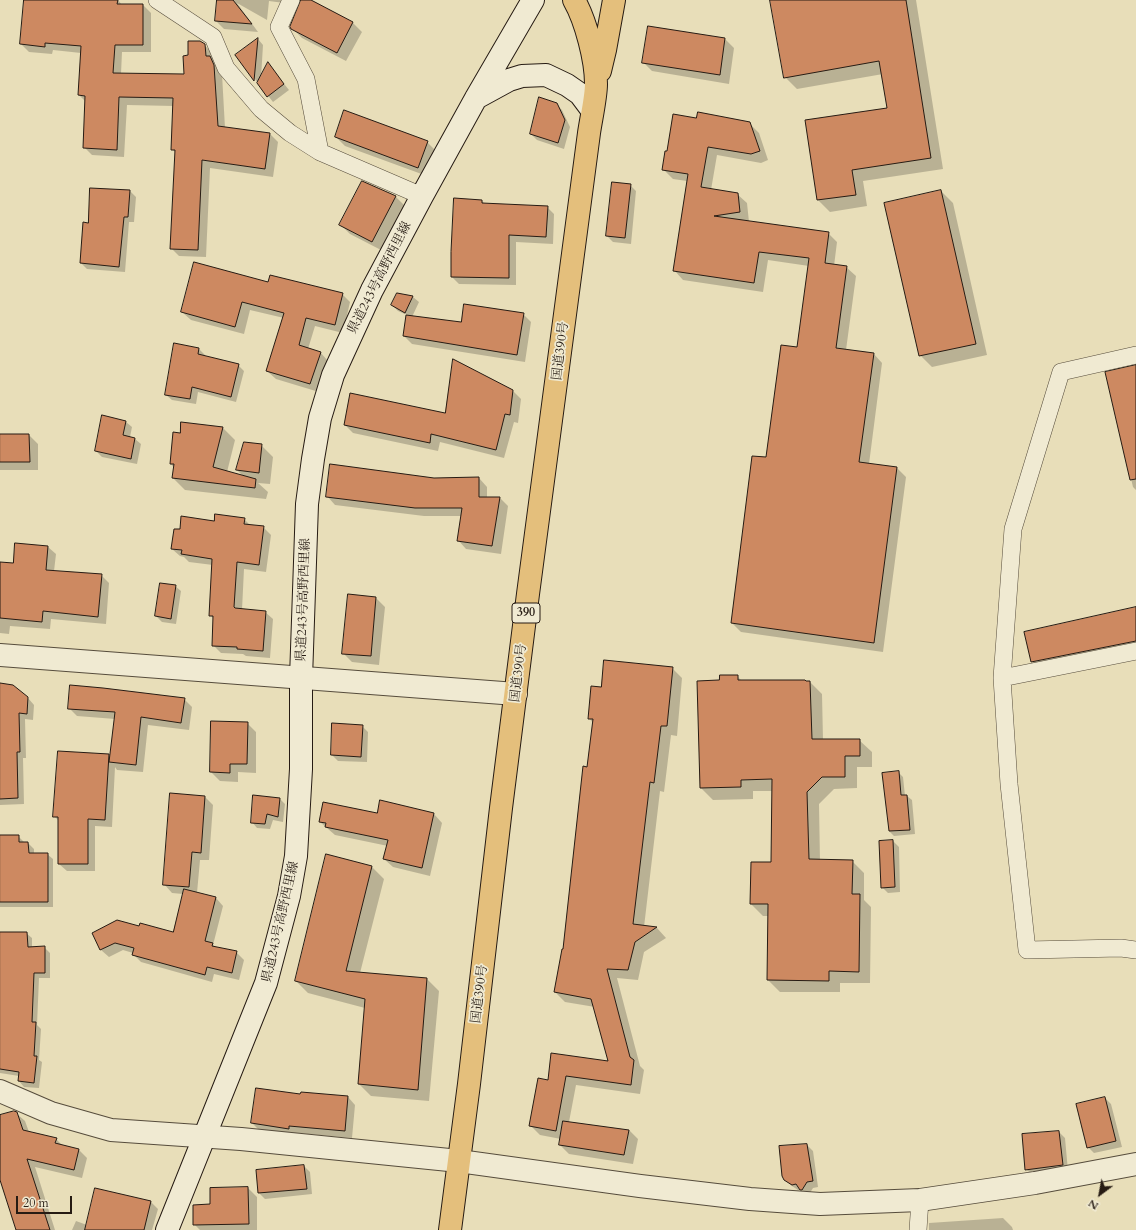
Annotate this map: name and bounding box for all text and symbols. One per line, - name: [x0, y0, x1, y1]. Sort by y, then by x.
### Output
- street label: 県道243号高野西里線: [345, 219, 415, 337]
- street label: 国道390号: [550, 321, 572, 381]
- street label: 県道243号高野西里線: [294, 538, 314, 662]
- road number: 390: [512, 603, 540, 623]
- street label: 国道390号: [508, 643, 530, 703]
- street label: 県道243号高野西里線: [259, 860, 303, 984]
- street label: 国道390号: [469, 964, 491, 1024]
- north arrow: [1080, 1174, 1120, 1214]
- scale bar: [18, 1188, 74, 1214]
- text: 20 m: [23, 1195, 49, 1211]
- text: N: [1085, 1196, 1101, 1213]

